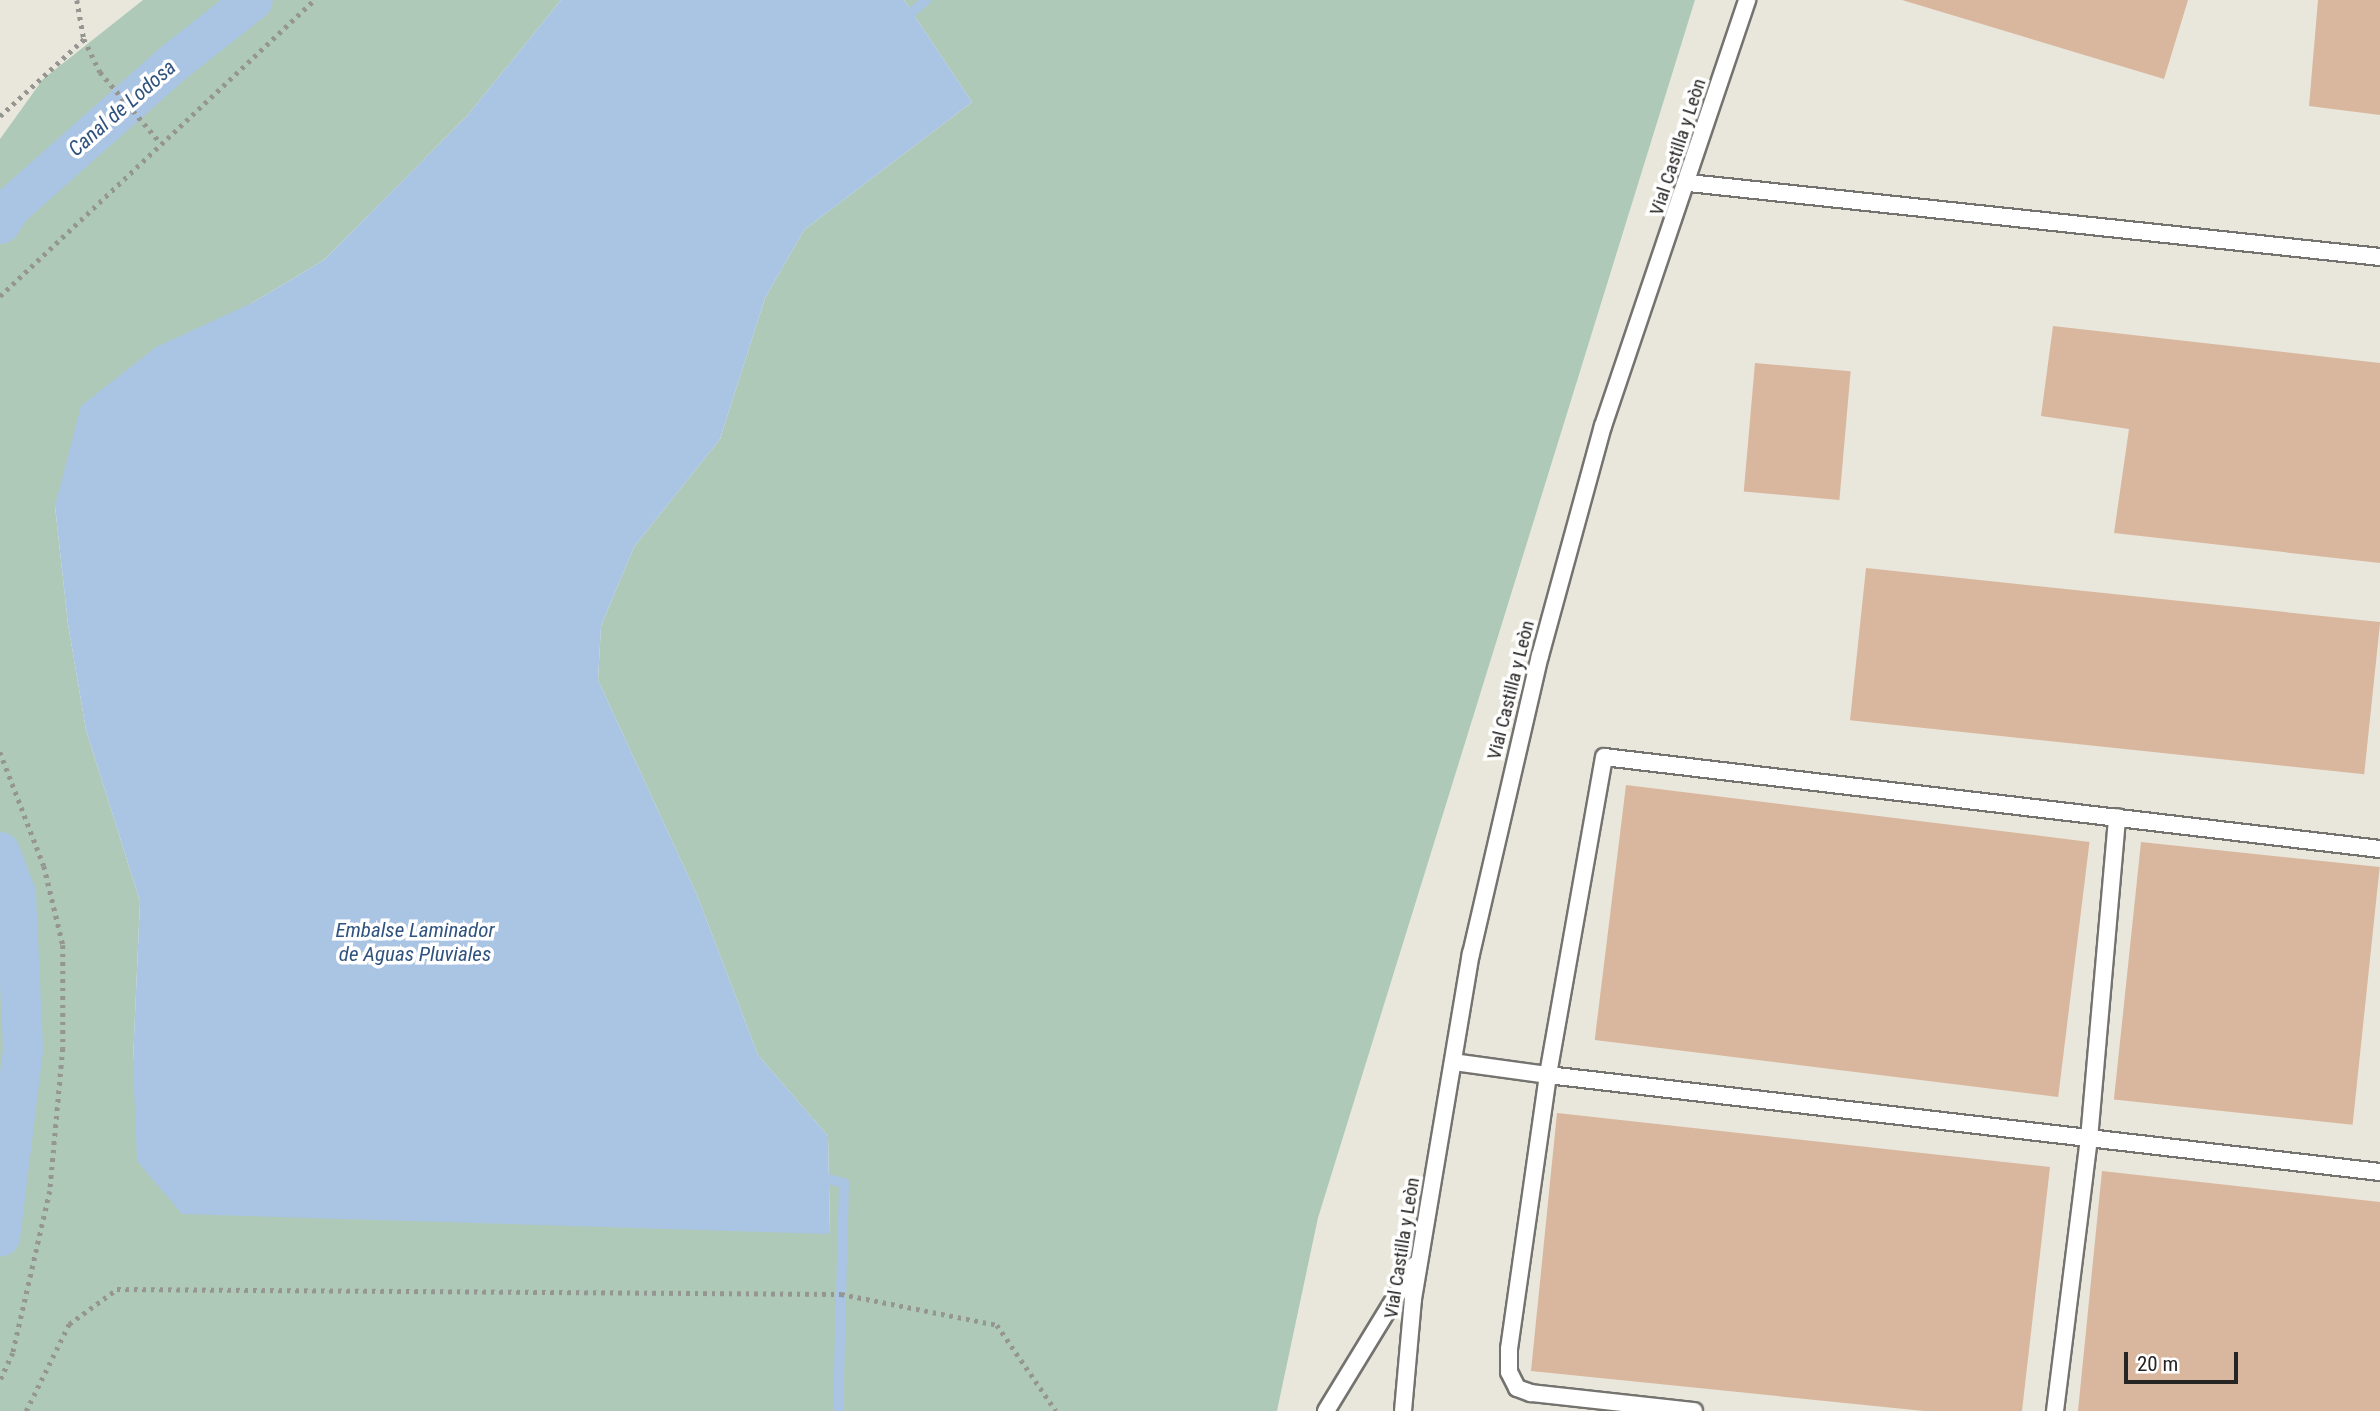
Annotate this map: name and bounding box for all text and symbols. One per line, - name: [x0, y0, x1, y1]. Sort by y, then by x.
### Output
- water label: Canal de Lodosa: [63, 54, 181, 162]
- street label: Vial Castilla y Leòn: [1645, 76, 1711, 218]
- street label: Vial Castilla y Leòn: [1483, 618, 1539, 762]
- water label: Embalse Laminador de Aguas Pluviales: [335, 917, 495, 967]
- street label: Vial Castilla y Leòn: [1380, 1176, 1424, 1320]
- scale bar: [2128, 1338, 2242, 1382]
- text: 20 m: [2137, 1352, 2178, 1376]

